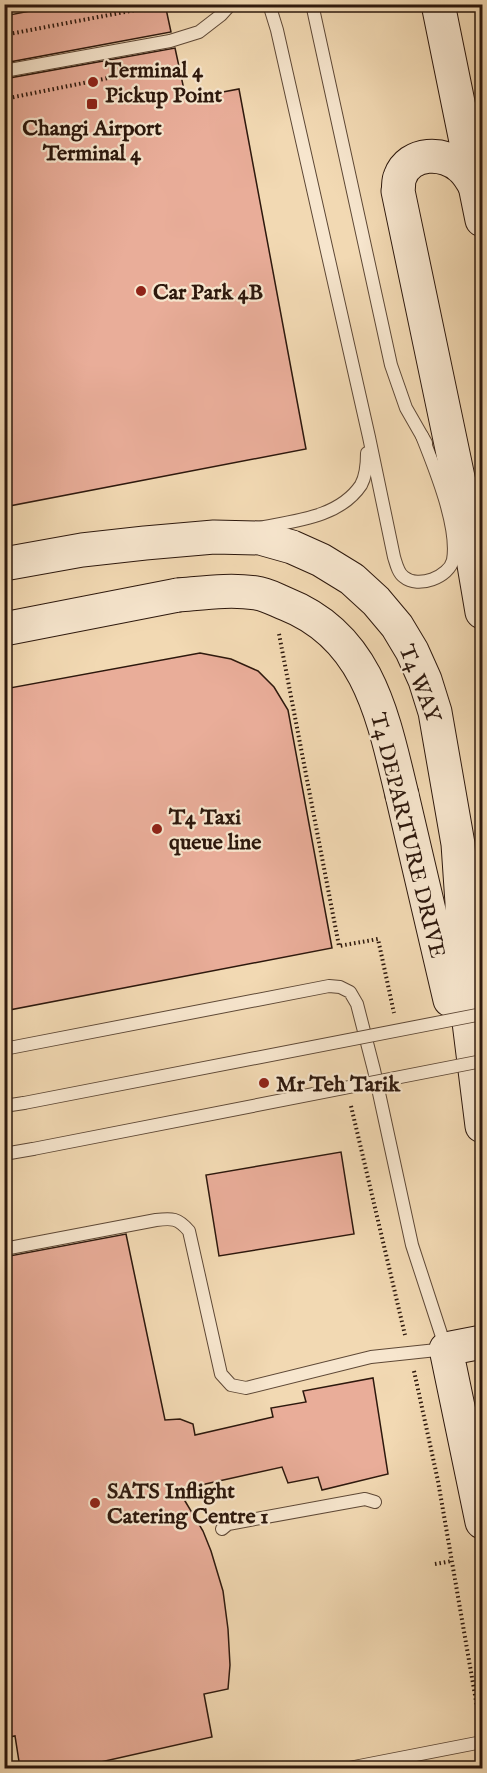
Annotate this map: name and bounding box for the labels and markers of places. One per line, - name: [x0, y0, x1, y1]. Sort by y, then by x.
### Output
- place label: Terminal 4 Pickup Point: [104, 57, 222, 110]
- marker: Terminal 4 Pickup Point: [86, 75, 100, 89]
- marker: Changi Airport Terminal 4: [85, 97, 99, 111]
- place label: Changi Airport Terminal 4: [22, 115, 162, 168]
- place label: Car Park 4B: [153, 279, 264, 307]
- marker: Car Park 4B: [134, 284, 148, 298]
- place label: T4 Taxi queue line: [168, 804, 261, 857]
- marker: T4 Taxi queue line: [150, 822, 164, 836]
- place label: Mr Teh Tarik: [276, 1071, 401, 1099]
- marker: Mr Teh Tarik: [257, 1076, 271, 1090]
- place label: SATS Inflight Catering Centre 1: [107, 1478, 269, 1531]
- marker: SATS Inflight Catering Centre 1: [88, 1496, 102, 1510]

